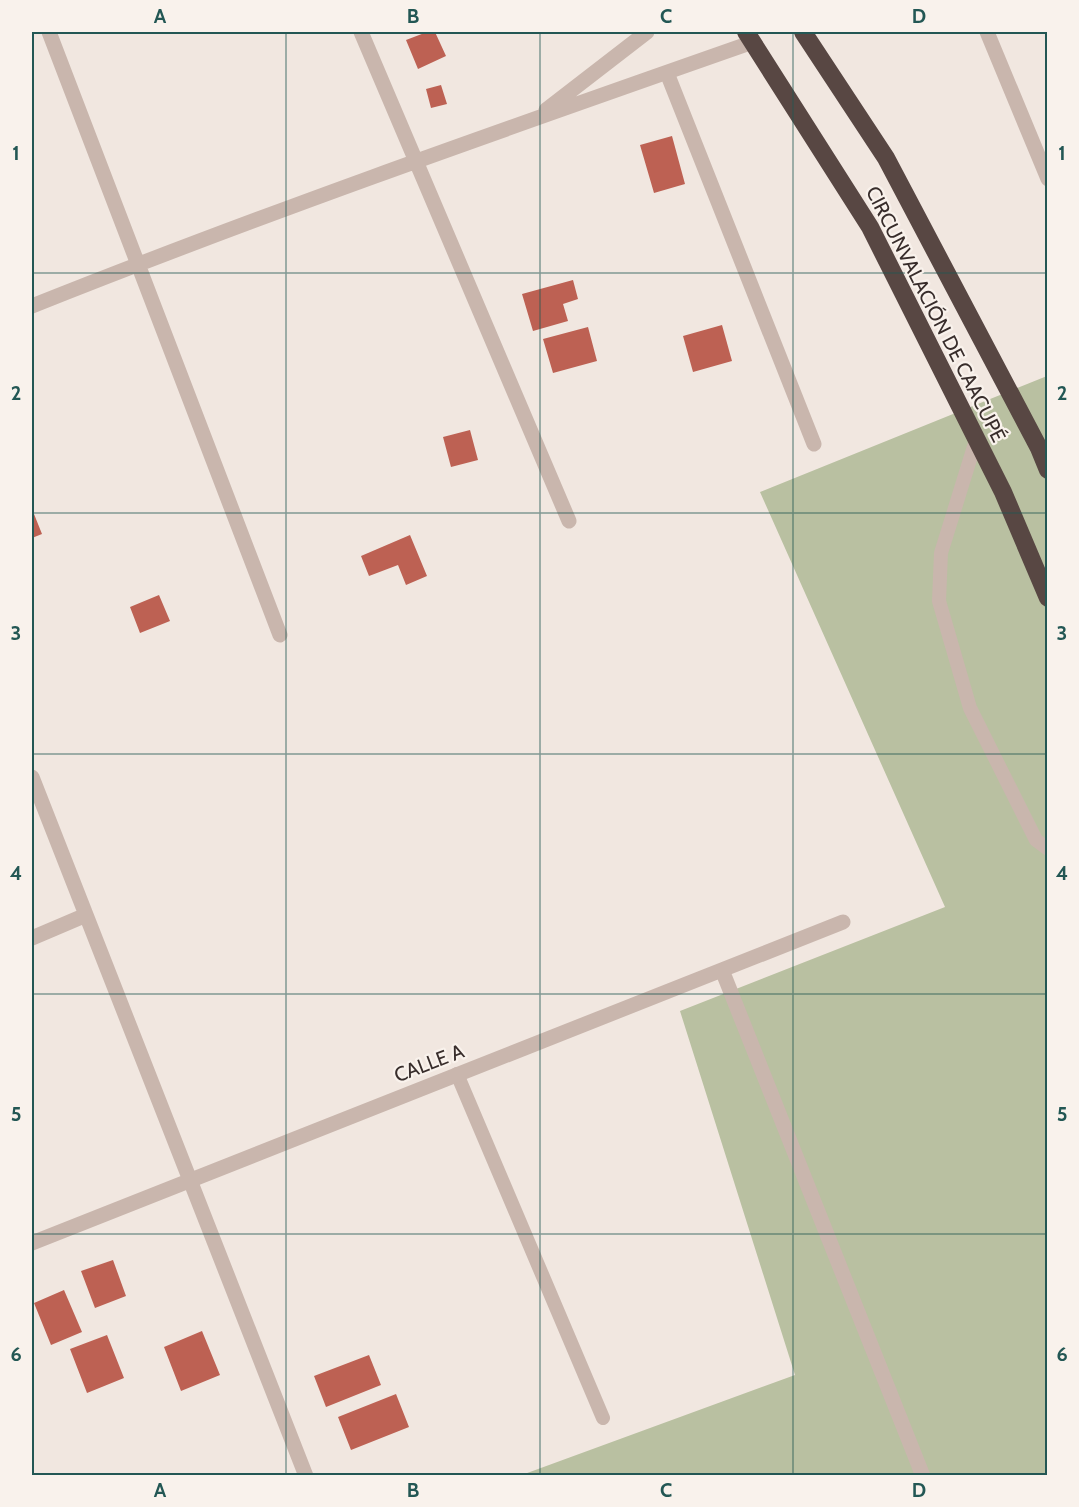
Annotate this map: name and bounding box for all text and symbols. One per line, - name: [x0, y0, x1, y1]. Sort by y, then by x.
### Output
- text: A: [154, 4, 167, 28]
- text: B: [407, 4, 419, 28]
- text: C: [660, 4, 672, 28]
- text: D: [912, 4, 926, 28]
- text: 1: [12, 141, 20, 165]
- text: 1: [1058, 141, 1066, 165]
- street label: CIRCUNVALACIÓN DE CAACUPÉ: [861, 182, 1011, 446]
- text: 2: [11, 381, 21, 405]
- text: 2: [1057, 381, 1067, 405]
- text: 3: [11, 621, 21, 645]
- text: 3: [1057, 621, 1067, 645]
- text: 4: [10, 861, 22, 885]
- text: 4: [1056, 861, 1068, 885]
- street label: CALLE A: [391, 1039, 468, 1087]
- text: 5: [11, 1102, 21, 1126]
- text: 5: [1057, 1102, 1067, 1126]
- text: 6: [10, 1342, 22, 1366]
- text: 6: [1056, 1342, 1068, 1366]
- text: A: [154, 1478, 167, 1502]
- text: B: [407, 1478, 419, 1502]
- text: C: [660, 1478, 672, 1502]
- text: D: [912, 1478, 926, 1502]

